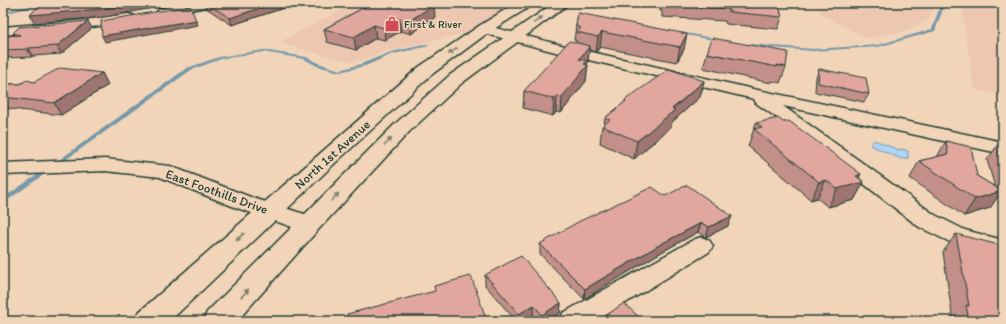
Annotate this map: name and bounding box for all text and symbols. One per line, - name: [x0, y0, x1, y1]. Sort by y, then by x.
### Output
- shop icon: First & River: [383, 15, 401, 33]
- one-way arrow: [533, 16, 544, 24]
- place label: First & River: [404, 18, 463, 31]
- one-way arrow: [447, 47, 458, 55]
- street label: North 1st Avenue: [292, 117, 373, 192]
- one-way arrow: [383, 137, 393, 147]
- street label: East Foothills Drive: [164, 166, 270, 217]
- one-way arrow: [330, 192, 340, 202]
- one-way arrow: [235, 233, 245, 242]
- one-way arrow: [240, 287, 249, 298]

